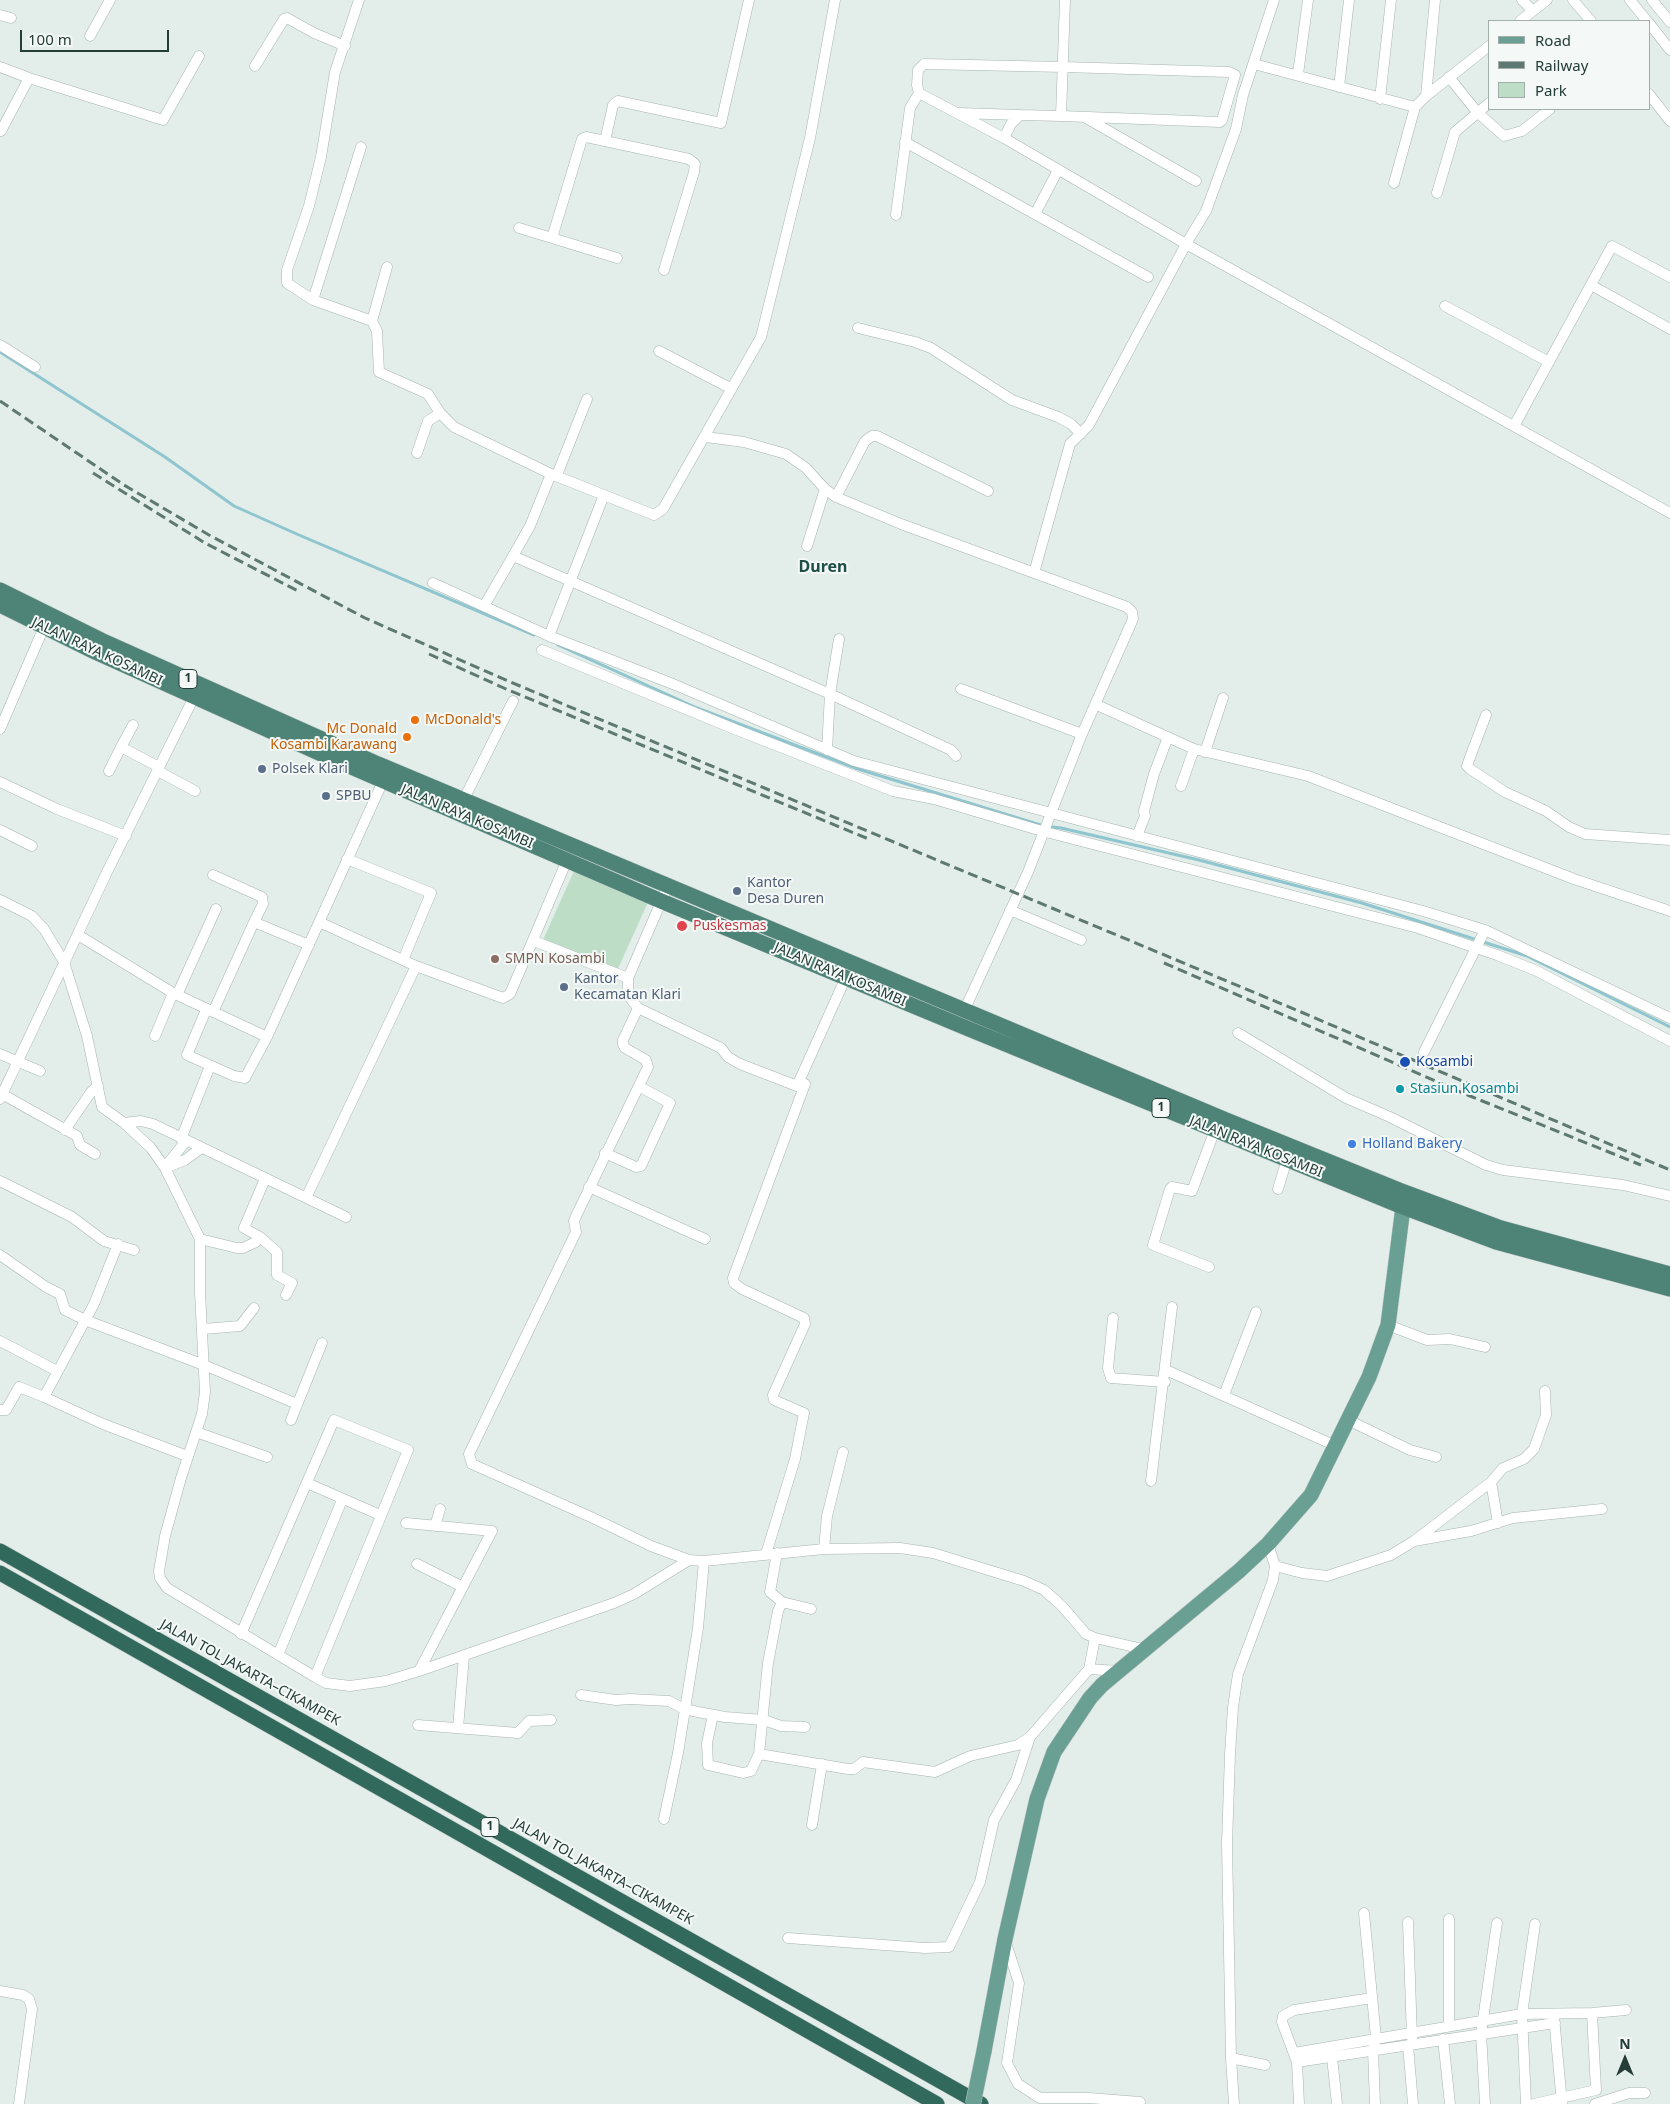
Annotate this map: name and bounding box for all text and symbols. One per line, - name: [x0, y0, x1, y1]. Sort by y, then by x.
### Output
- scale bar: [22, 20, 171, 52]
- legend: [1488, 20, 1650, 110]
- text: 100 m: [28, 29, 72, 49]
- text: Road: [1535, 30, 1571, 50]
- text: Railway: [1535, 55, 1588, 75]
- text: Park: [1535, 80, 1567, 100]
- district label: Duren: [799, 557, 847, 577]
- street label: JALAN RAYA KOSAMBI: [29, 614, 165, 690]
- road number: 1: [179, 670, 197, 689]
- place label: McDonald's: [425, 712, 501, 728]
- marker: McDonald's: [409, 714, 421, 726]
- place label: Mc Donald Kosambi Karawang: [270, 721, 397, 754]
- marker: Mc Donald Kosambi Karawang: [401, 731, 413, 743]
- place label: Polsek Klari: [272, 761, 348, 777]
- marker: Polsek Klari: [256, 763, 268, 775]
- street label: JALAN RAYA KOSAMBI: [398, 781, 536, 853]
- place label: SPBU: [336, 788, 371, 804]
- marker: SPBU: [320, 790, 332, 802]
- place label: Kantor Desa Duren: [747, 875, 824, 908]
- marker: Kantor Desa Duren: [731, 885, 743, 897]
- place label: Puskesmas: [693, 918, 767, 934]
- marker: Puskesmas: [675, 919, 689, 933]
- street label: JALAN RAYA KOSAMBI: [771, 939, 909, 1011]
- place label: SMPN Kosambi: [505, 951, 605, 967]
- marker: SMPN Kosambi: [489, 953, 501, 965]
- place label: Kantor Kecamatan Klari: [574, 971, 681, 1004]
- marker: Kantor Kecamatan Klari: [558, 981, 570, 993]
- place label: Kosambi: [1416, 1054, 1473, 1070]
- marker: Kosambi: [1398, 1055, 1412, 1069]
- place label: Stasiun Kosambi: [1410, 1081, 1519, 1097]
- marker: Stasiun Kosambi: [1394, 1083, 1406, 1095]
- road number: 1: [1152, 1098, 1170, 1118]
- street label: JALAN RAYA KOSAMBI: [1187, 1113, 1325, 1181]
- place label: Holland Bakery: [1362, 1136, 1462, 1152]
- marker: Holland Bakery: [1346, 1138, 1358, 1150]
- street label: JALAN TOL JAKARTA–CIKAMPEK: [157, 1616, 343, 1730]
- street label: JALAN TOL JAKARTA–CIKAMPEK: [510, 1815, 696, 1929]
- road number: 1: [481, 1818, 499, 1836]
- north arrow: [1600, 2034, 1650, 2084]
- text: N: [1619, 2034, 1631, 2053]

